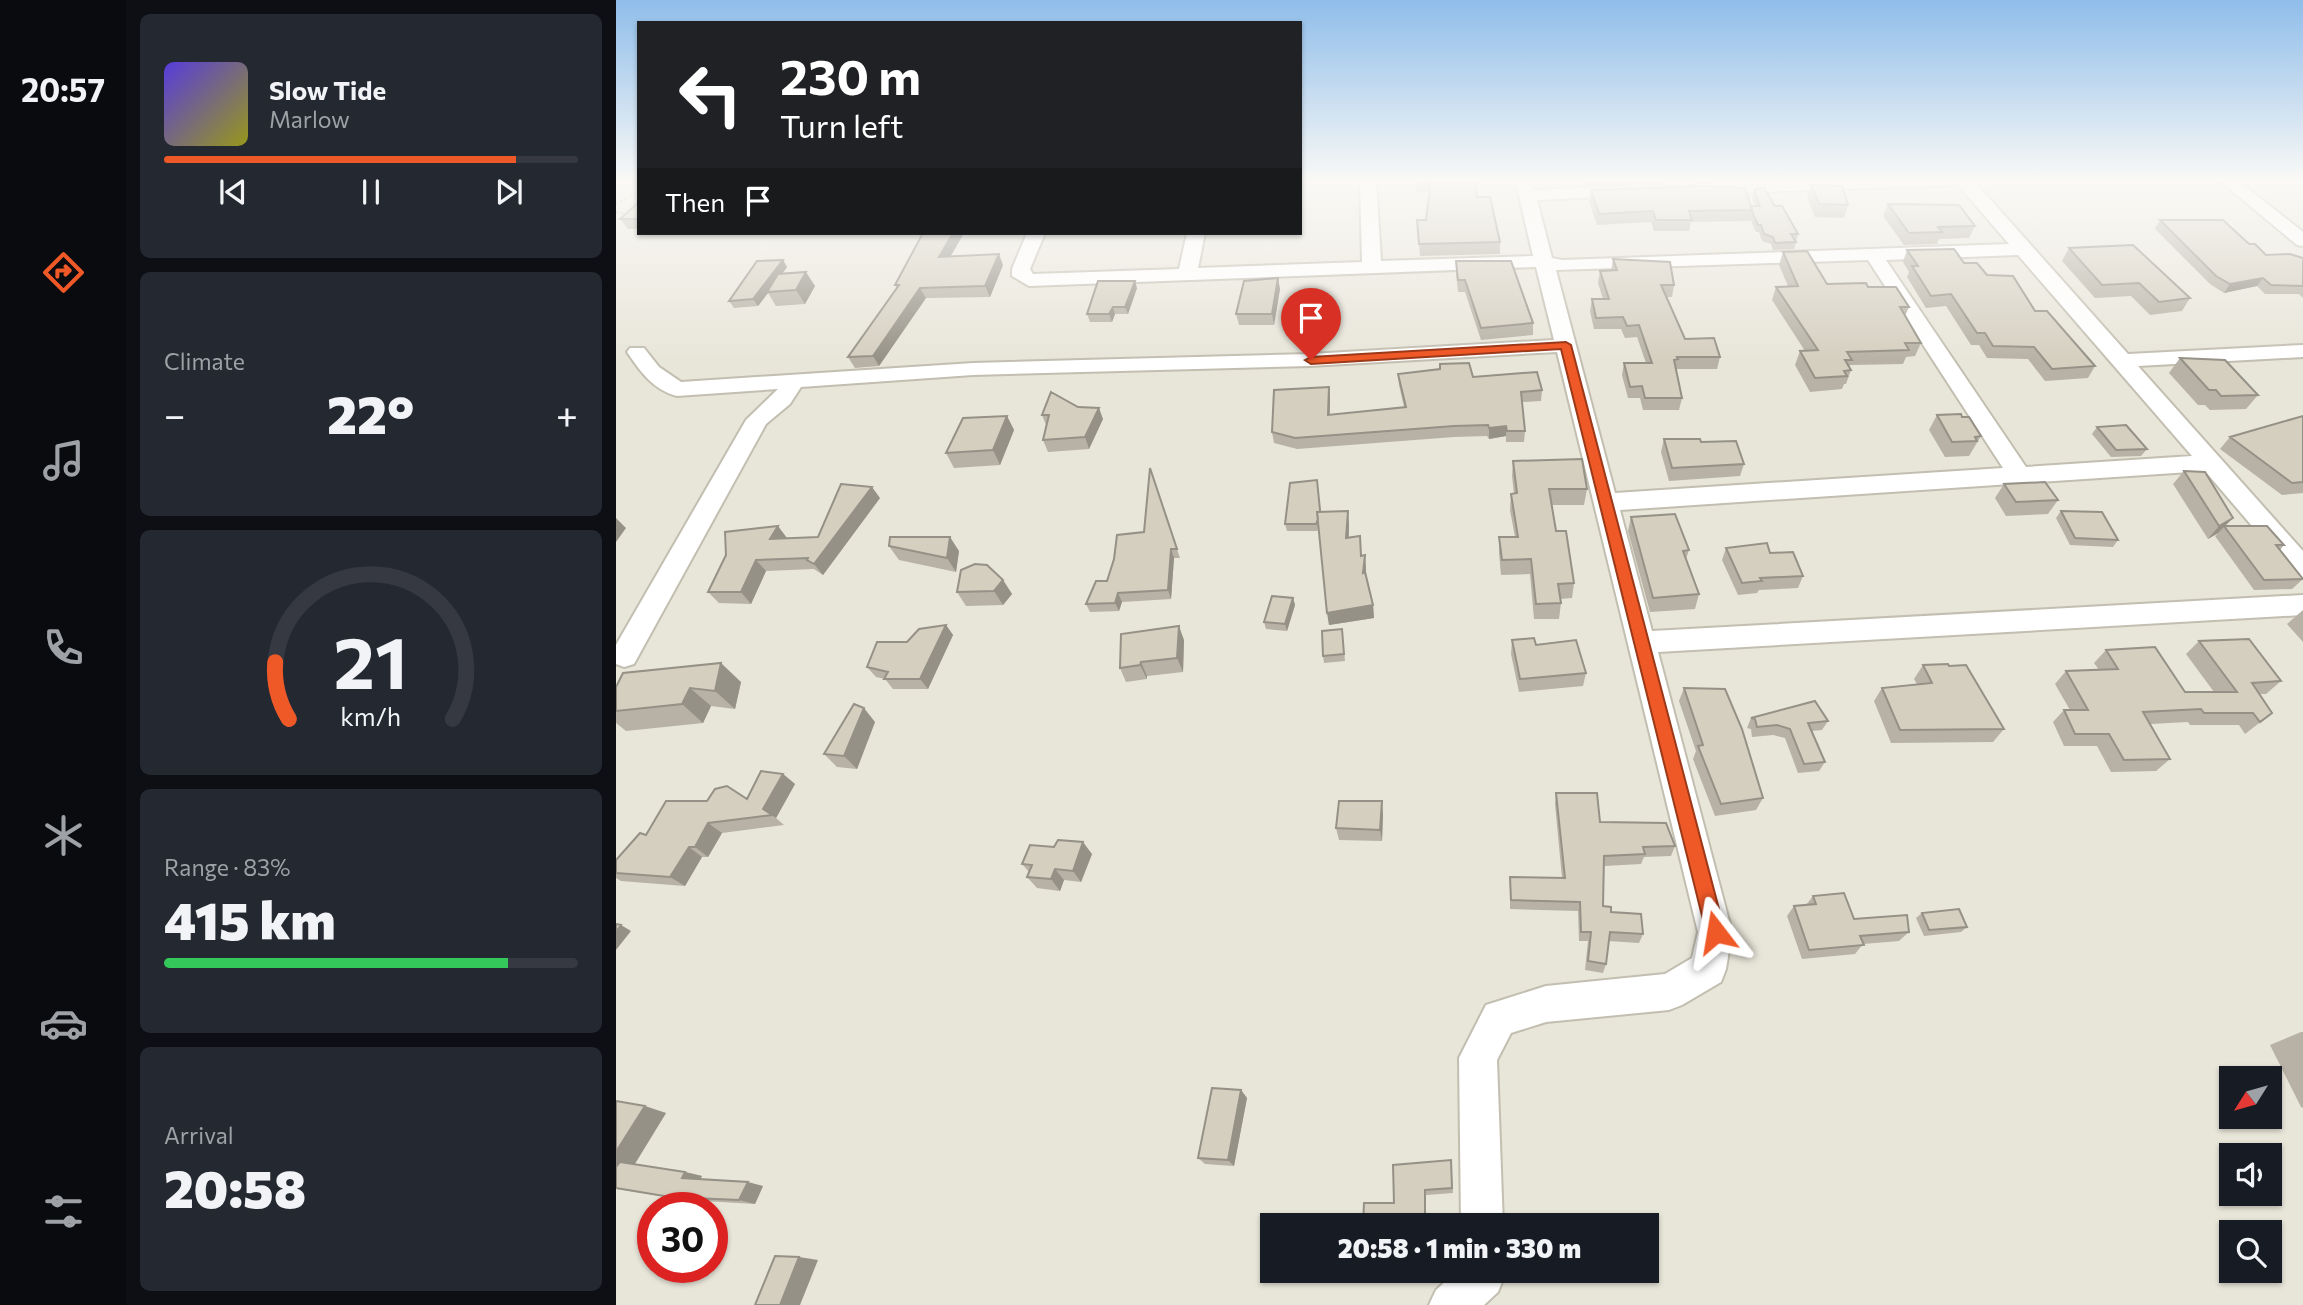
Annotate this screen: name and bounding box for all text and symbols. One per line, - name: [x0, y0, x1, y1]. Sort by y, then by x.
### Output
- text: 230 m: [780, 45, 921, 105]
- icon: left: [665, 49, 756, 140]
- text: 20:57: [21, 69, 105, 109]
- text: Slow Tide: [269, 74, 386, 105]
- text: Marlow: [269, 105, 350, 133]
- text: Turn left: [780, 105, 904, 145]
- icon: previous: [214, 173, 252, 211]
- icon: pause: [352, 173, 390, 211]
- icon: next: [490, 173, 528, 211]
- icon: arrive: [739, 182, 777, 220]
- text: Then: [665, 186, 725, 217]
- icon: directions: [39, 248, 88, 297]
- pin: [1281, 288, 1341, 360]
- icon: arrive: [1292, 299, 1330, 337]
- text: Climate: [164, 347, 245, 375]
- text: 22°: [327, 381, 414, 445]
- text: −: [164, 390, 186, 437]
- text: +: [556, 390, 578, 437]
- icon: music: [39, 436, 88, 485]
- text: 21: [334, 615, 408, 704]
- icon: phone: [39, 623, 88, 672]
- text: km/h: [341, 700, 401, 730]
- icon: climate: [39, 811, 88, 860]
- text: Range · 83%: [164, 853, 290, 881]
- text: 415 km: [164, 887, 336, 951]
- position arrow: [1679, 895, 1753, 969]
- icon: car: [39, 999, 88, 1048]
- north arrow: [2219, 1066, 2282, 1129]
- map controls: [2219, 1066, 2282, 1283]
- text: Arrival: [164, 1121, 234, 1149]
- button: sound: [2219, 1143, 2282, 1206]
- text: 20:58: [164, 1155, 306, 1219]
- icon: filters: [39, 1187, 88, 1236]
- speed limit sign: 30: [637, 1192, 728, 1283]
- button: search: [2219, 1220, 2282, 1283]
- text: 20:58 · 1 min · 330 m: [1338, 1232, 1581, 1263]

